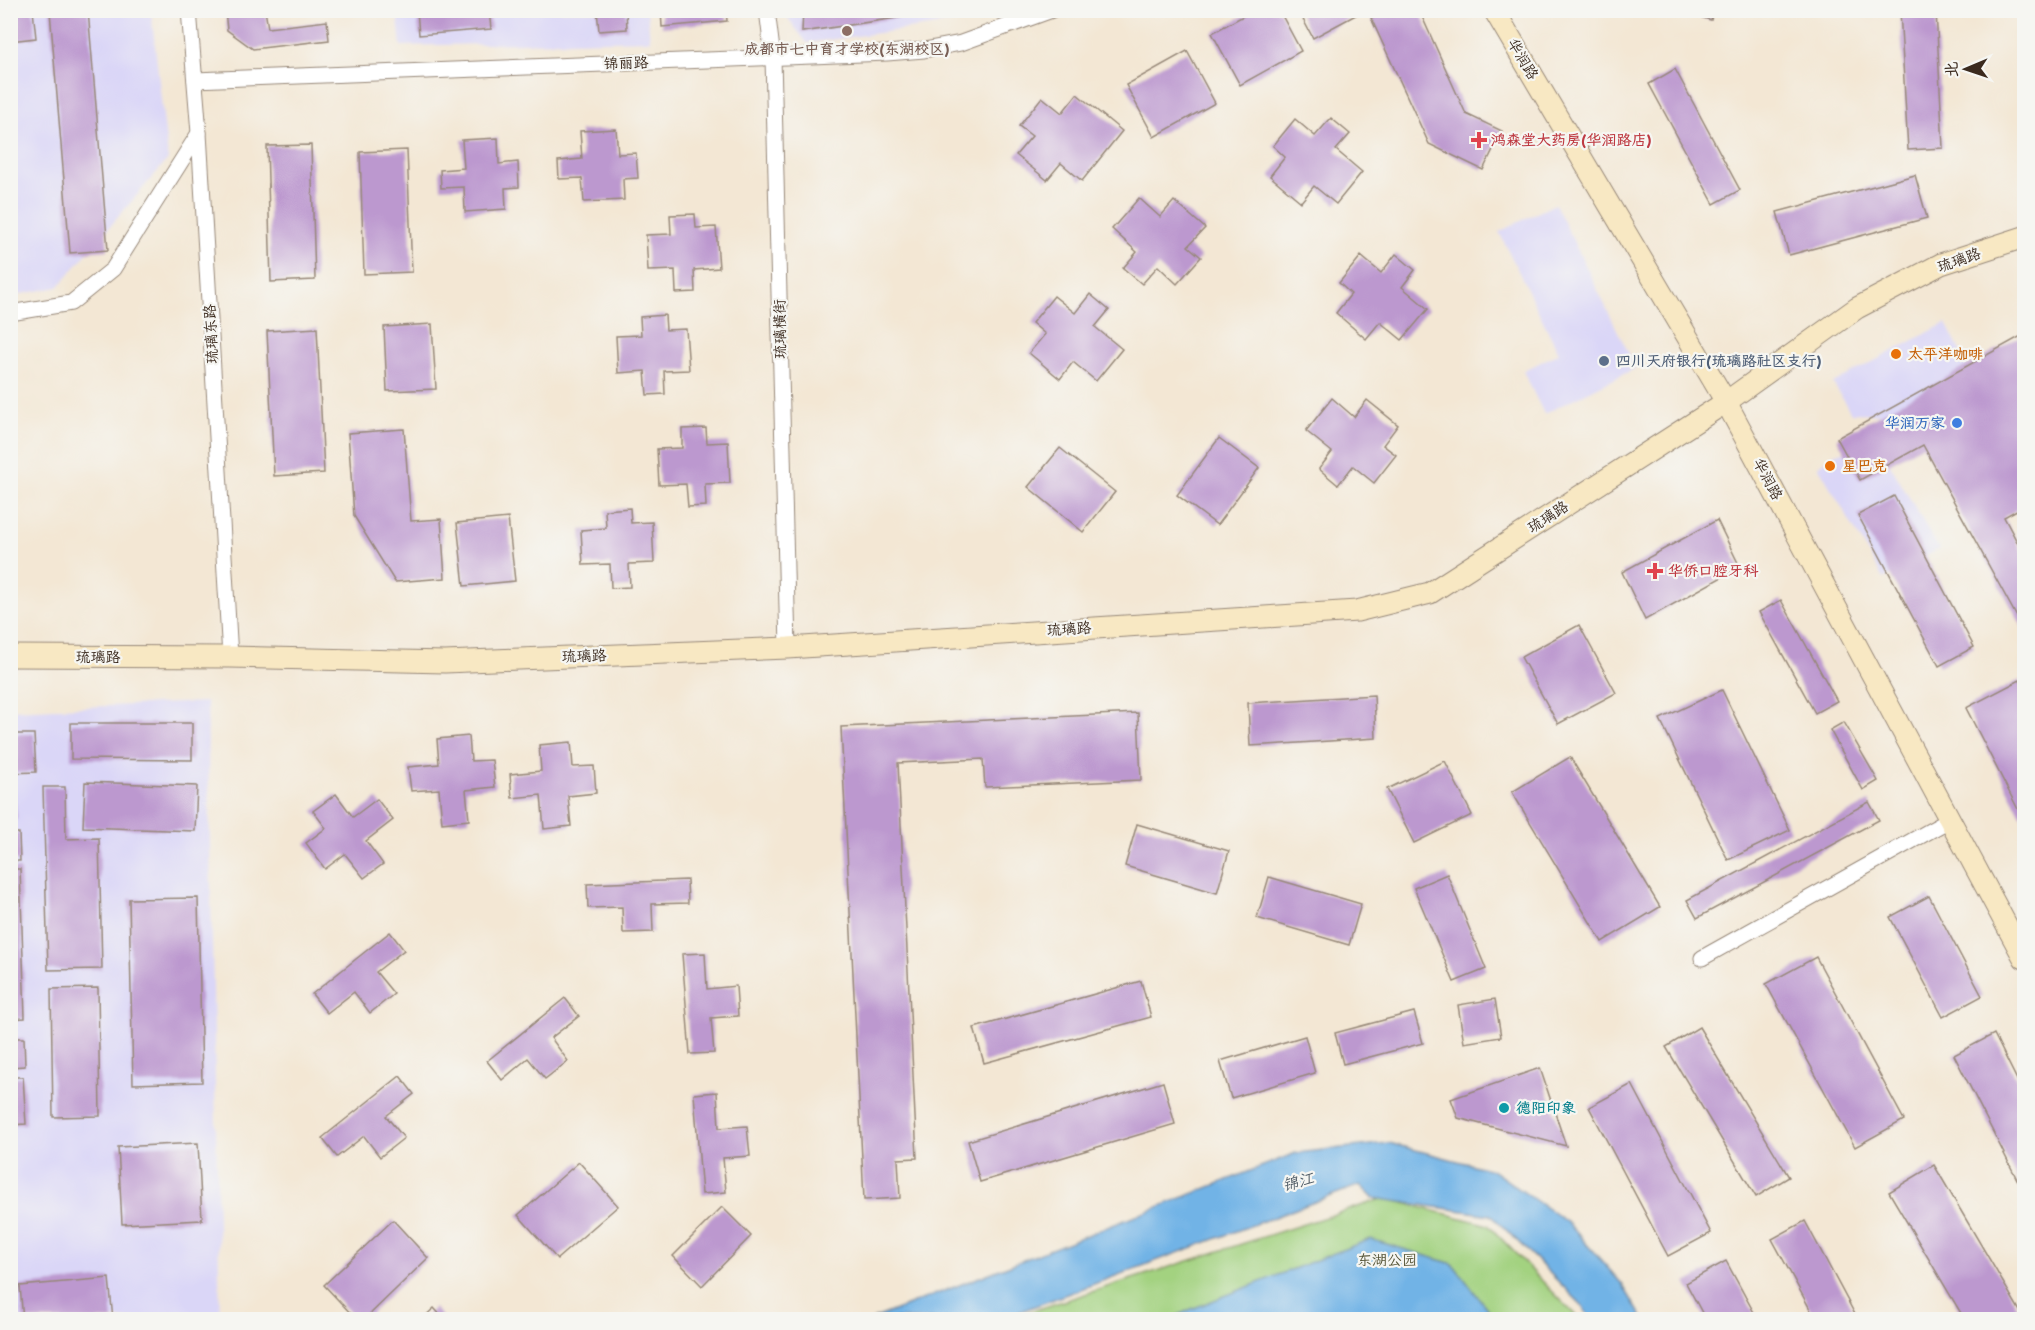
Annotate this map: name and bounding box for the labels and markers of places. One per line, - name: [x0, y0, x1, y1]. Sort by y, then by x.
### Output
- marker: 成都市七中育才学校(东湖校区): [840, 24, 854, 38]
- place label: 成都市七中育才学校(东湖校区): [744, 40, 950, 59]
- place label: 鸿森堂大药房(华润路店): [1491, 131, 1652, 150]
- marker: 鸿森堂大药房(华润路店): [1472, 133, 1486, 147]
- place label: 太平洋咖啡: [1908, 345, 1983, 364]
- marker: 太平洋咖啡: [1889, 347, 1903, 361]
- place label: 四川天府银行(琉璃路社区支行): [1616, 352, 1822, 371]
- marker: 四川天府银行(琉璃路社区支行): [1597, 354, 1611, 368]
- place label: 华润万家: [1885, 414, 1945, 433]
- marker: 华润万家: [1950, 416, 1964, 430]
- place label: 星巴克: [1842, 457, 1887, 476]
- marker: 星巴克: [1823, 459, 1837, 473]
- marker: 华侨口腔牙科: [1646, 562, 1664, 580]
- place label: 华侨口腔牙科: [1668, 562, 1759, 581]
- place label: 德阳印象: [1516, 1099, 1576, 1118]
- marker: 德阳印象: [1497, 1101, 1511, 1115]

